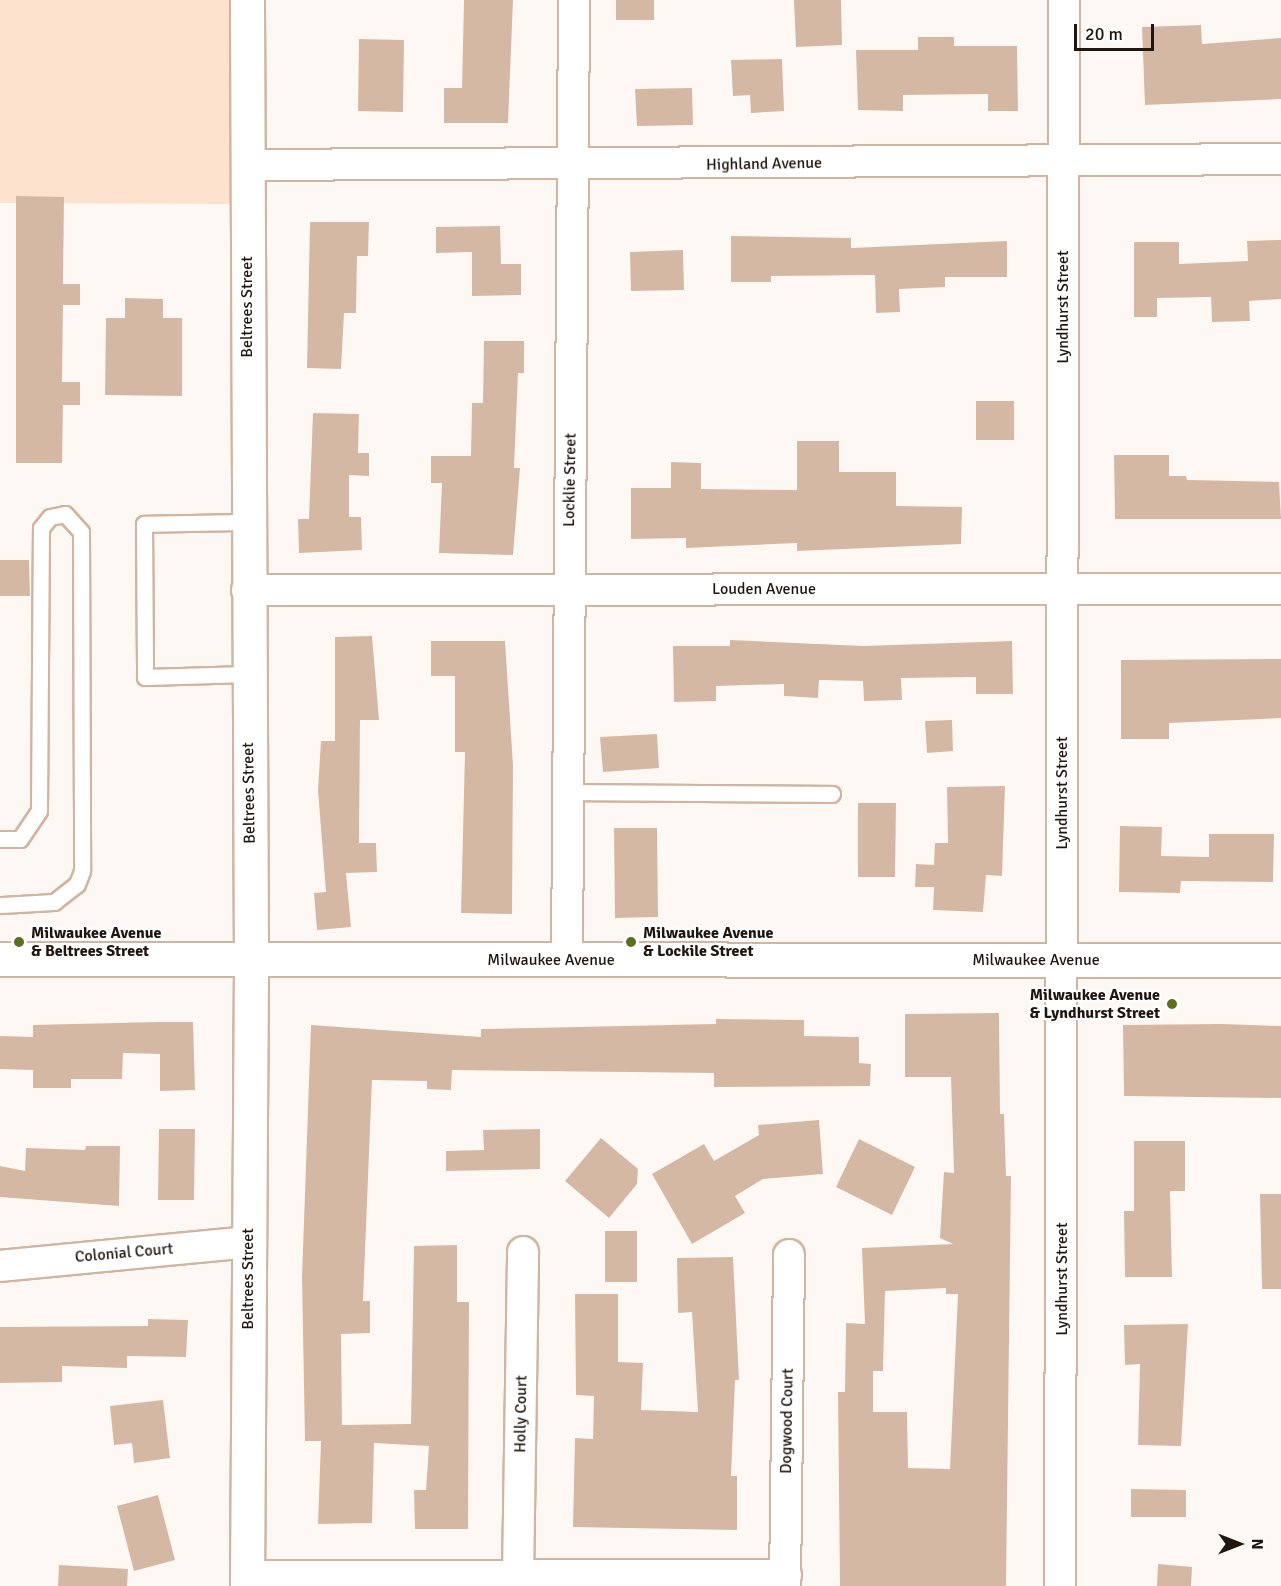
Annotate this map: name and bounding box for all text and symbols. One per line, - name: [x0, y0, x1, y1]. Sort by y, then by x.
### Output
- scale bar: [1077, 12, 1156, 50]
- text: 20 m: [1085, 23, 1123, 45]
- street label: Highland Avenue: [706, 153, 822, 175]
- street label: Lyndhurst Street: [1053, 250, 1073, 364]
- street label: Beltrees Street: [237, 256, 257, 358]
- street label: Locklie Street: [560, 433, 580, 527]
- street label: Louden Avenue: [712, 579, 816, 599]
- street label: Lyndhurst Street: [1052, 736, 1072, 850]
- street label: Beltrees Street: [239, 742, 259, 844]
- place label: Milwaukee Avenue & Beltrees Street: [31, 923, 161, 961]
- place label: Milwaukee Avenue & Lockile Street: [643, 923, 773, 961]
- marker: Milwaukee Avenue & Beltrees Street: [12, 935, 26, 949]
- marker: Milwaukee Avenue & Lockile Street: [624, 935, 638, 949]
- street label: Milwaukee Avenue: [487, 950, 615, 970]
- street label: Milwaukee Avenue: [972, 950, 1100, 970]
- place label: Milwaukee Avenue & Lyndhurst Street: [1029, 985, 1160, 1023]
- marker: Milwaukee Avenue & Lyndhurst Street: [1165, 997, 1179, 1011]
- street label: Lyndhurst Street: [1052, 1222, 1072, 1336]
- street label: Beltrees Street: [238, 1228, 258, 1330]
- street label: Colonial Court: [74, 1239, 174, 1267]
- street label: Dogwood Court: [776, 1368, 798, 1474]
- street label: Holly Court: [511, 1375, 531, 1453]
- north arrow: [1209, 1514, 1269, 1574]
- text: N: [1247, 1538, 1267, 1550]

